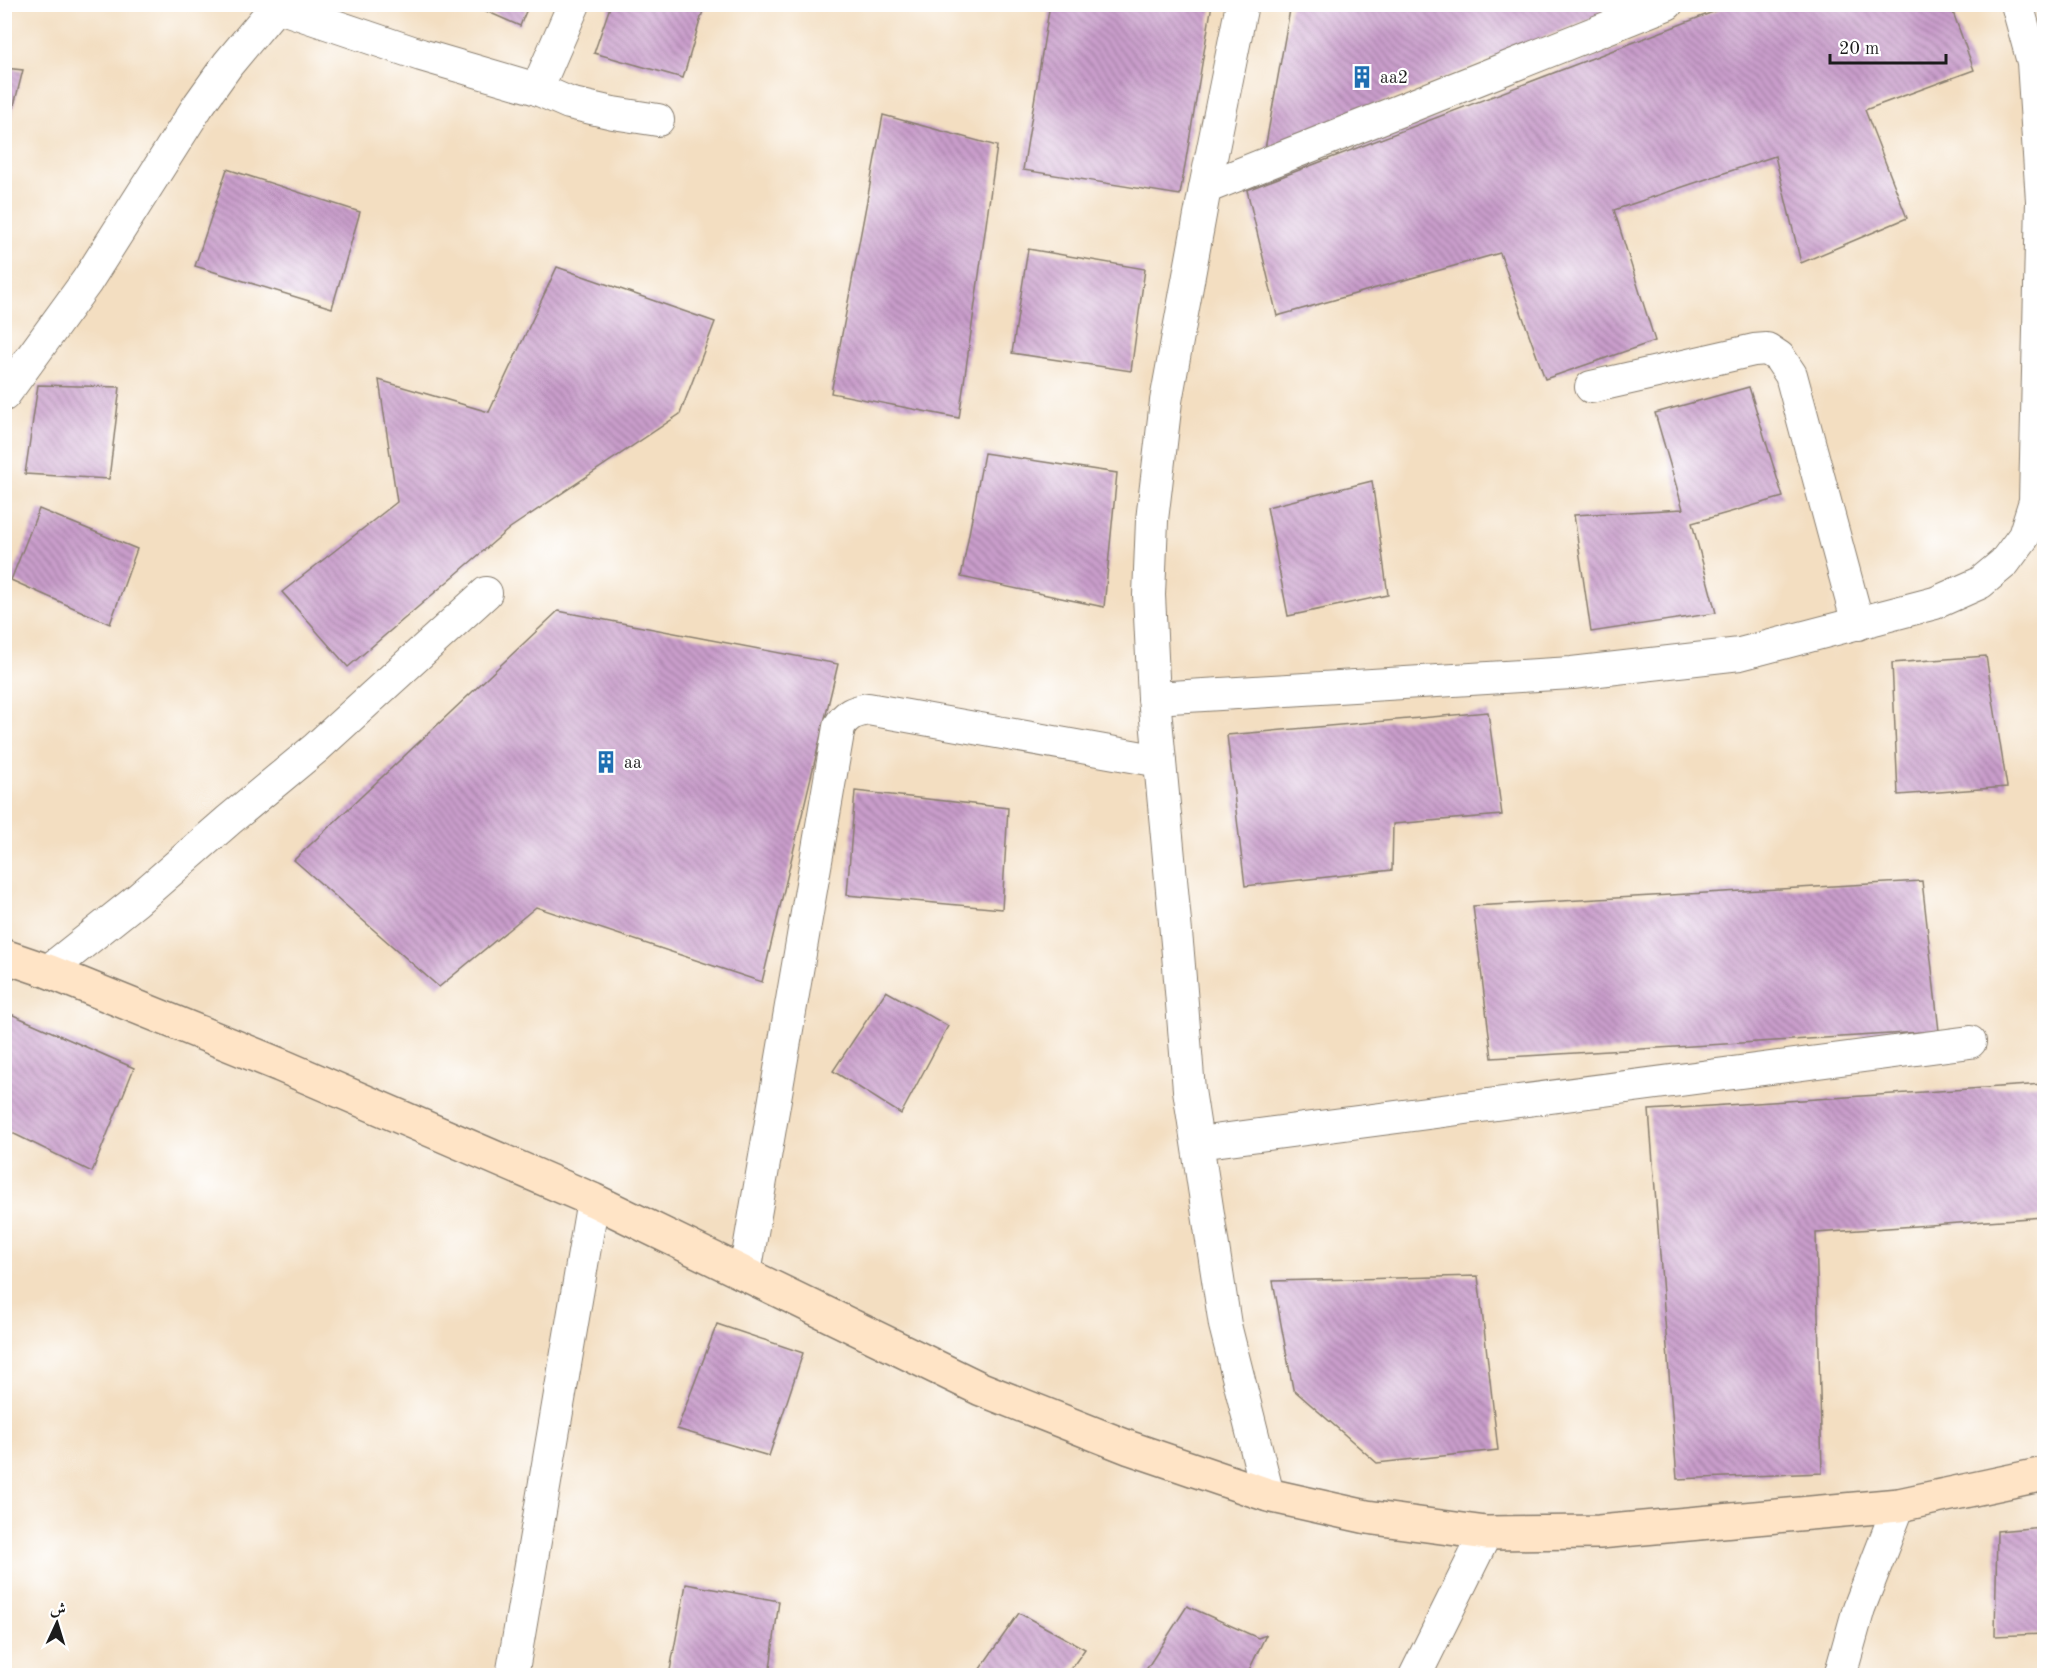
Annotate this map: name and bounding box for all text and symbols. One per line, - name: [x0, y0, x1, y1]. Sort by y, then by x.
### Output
- scale bar: [1830, 27, 1946, 65]
- text: 20 m: [1839, 40, 1879, 58]
- building icon: aa2: [1349, 64, 1375, 90]
- place label: aa2: [1380, 69, 1408, 87]
- building icon: aa: [593, 749, 619, 775]
- place label: aa: [624, 754, 642, 772]
- north arrow: [27, 1593, 87, 1653]
- text: ش: [49, 1601, 66, 1619]

